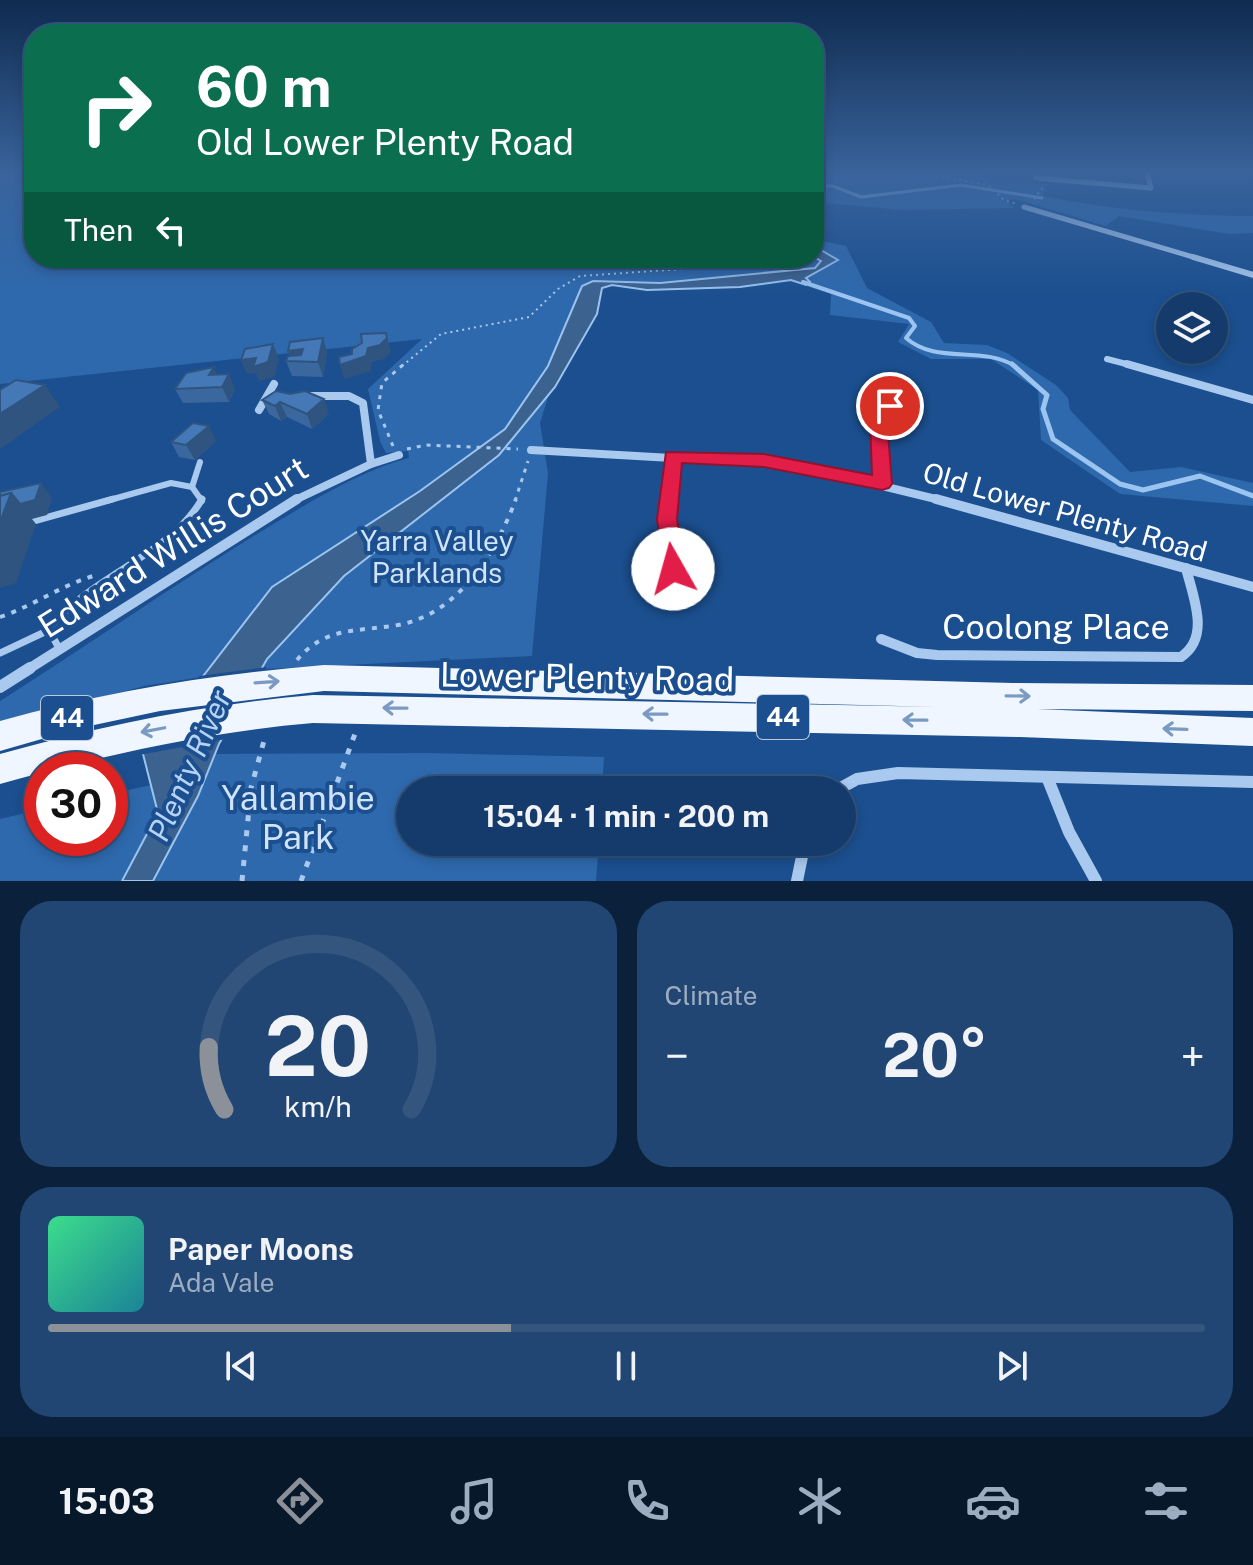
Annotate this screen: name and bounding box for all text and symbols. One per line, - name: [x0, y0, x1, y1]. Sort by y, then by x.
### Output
- text: 60 m: [196, 54, 332, 120]
- icon: right: [64, 56, 168, 160]
- text: Old Lower Plenty Road: [196, 121, 574, 163]
- icon: left: [149, 208, 193, 252]
- text: Then: [64, 212, 133, 248]
- map controls: [1156, 292, 1228, 364]
- button: layers: [1156, 292, 1228, 364]
- pin: [856, 372, 924, 440]
- icon: arrive: [868, 384, 912, 428]
- street label: Edward Willis Court: [31, 448, 315, 646]
- street label: Old Lower Plenty Road: [919, 455, 1211, 568]
- park label: Yarra Valley Parklands: [360, 524, 514, 589]
- position arrow: [631, 527, 715, 611]
- street label: Coolong Place: [942, 607, 1170, 647]
- street label: Lower Plenty Road: [440, 654, 734, 700]
- one-way arrow: [254, 674, 280, 689]
- water label: Plenty River: [140, 684, 239, 847]
- one-way arrow: [1004, 688, 1031, 703]
- road number: 44: [757, 695, 809, 739]
- road number: 44: [41, 696, 93, 740]
- one-way arrow: [382, 701, 409, 716]
- one-way arrow: [642, 707, 669, 722]
- one-way arrow: [902, 713, 929, 728]
- one-way arrow: [1162, 721, 1189, 736]
- one-way arrow: [140, 724, 166, 739]
- speed limit sign: 30: [24, 752, 128, 856]
- park label: Yallambie Park: [221, 778, 375, 857]
- text: 15:04 · 1 min · 200 m: [483, 798, 769, 834]
- text: Climate: [665, 980, 758, 1011]
- text: 20: [265, 997, 371, 1095]
- text: 20°: [882, 1020, 987, 1091]
- text: −: [665, 1030, 689, 1082]
- text: +: [1181, 1030, 1205, 1082]
- text: km/h: [285, 1090, 352, 1123]
- text: Paper Moons: [168, 1231, 354, 1267]
- text: Ada Vale: [168, 1267, 274, 1298]
- icon: previous: [219, 1344, 263, 1388]
- icon: pause: [604, 1344, 648, 1388]
- icon: next: [990, 1344, 1034, 1388]
- icon: directions: [272, 1473, 328, 1529]
- icon: music: [446, 1473, 502, 1529]
- icon: phone: [619, 1473, 675, 1529]
- icon: climate: [792, 1473, 848, 1529]
- icon: car: [965, 1473, 1021, 1529]
- icon: filters: [1138, 1473, 1194, 1529]
- text: 15:03: [59, 1480, 155, 1522]

